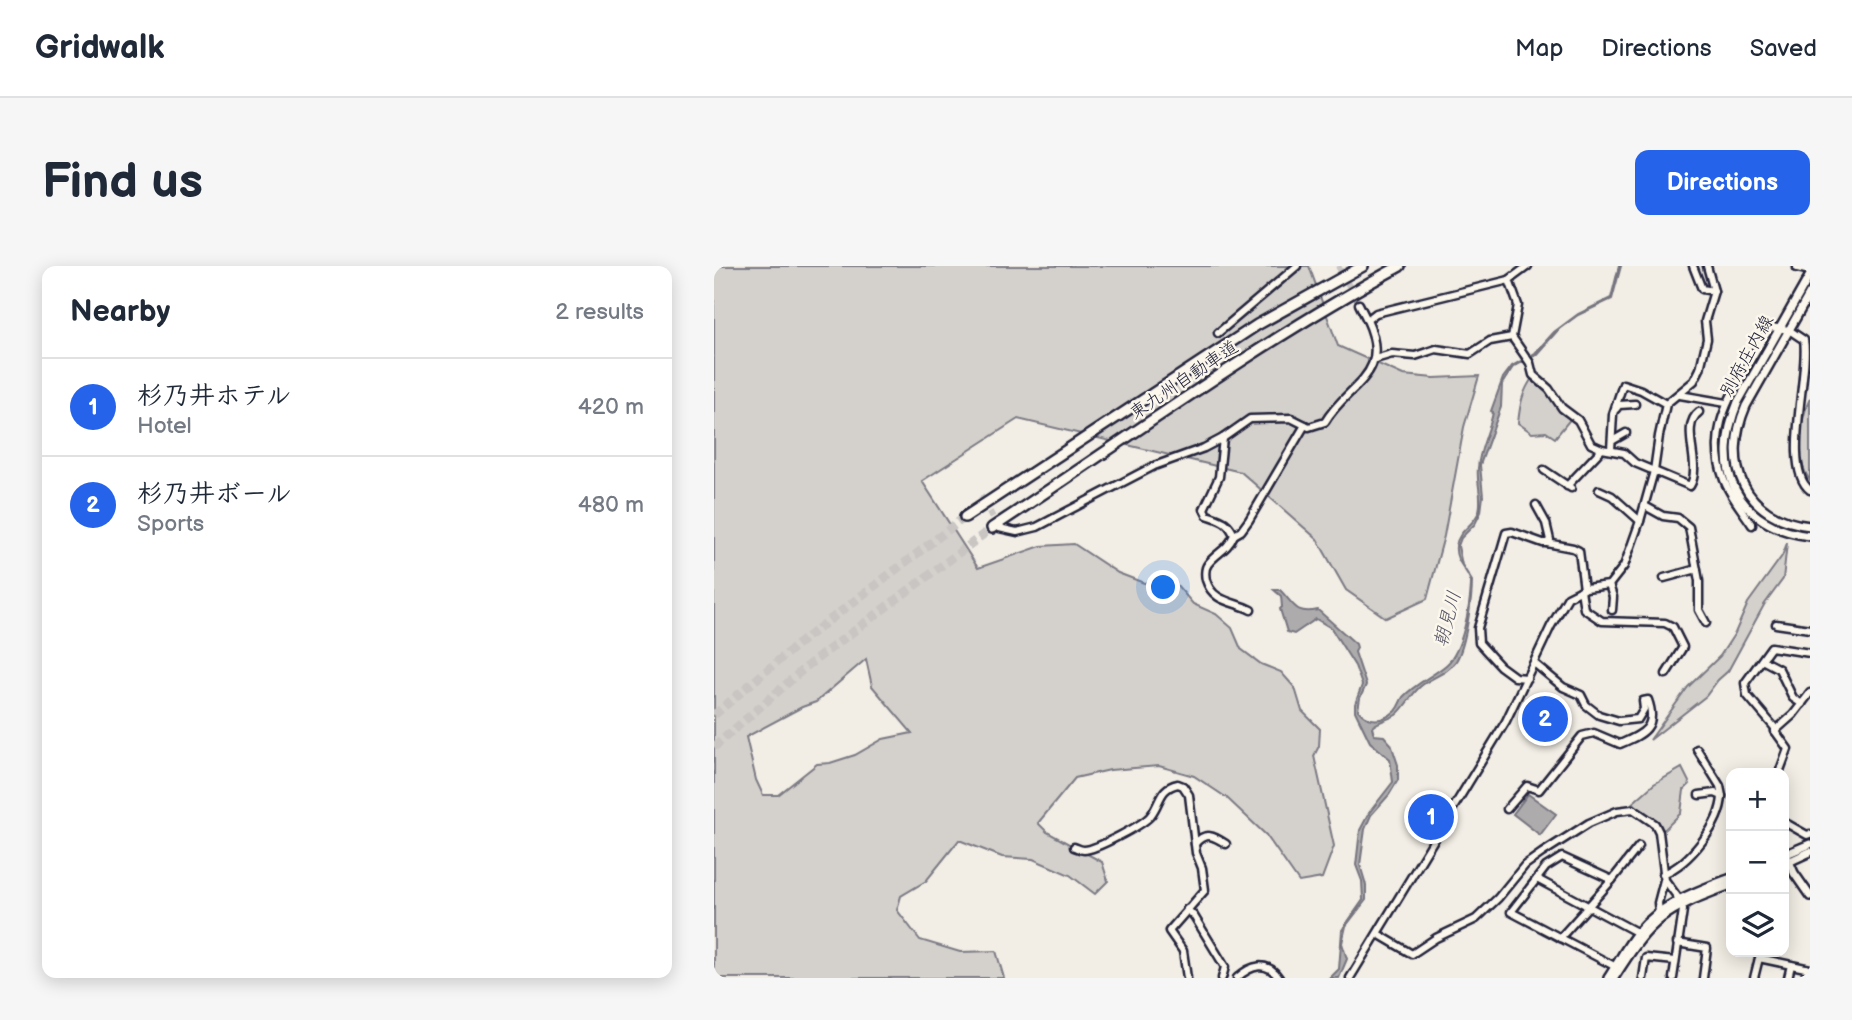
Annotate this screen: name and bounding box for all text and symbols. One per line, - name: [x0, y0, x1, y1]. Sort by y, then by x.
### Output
- text: Gridwalk: [35, 28, 165, 68]
- text: Map: [1515, 34, 1563, 63]
- text: Directions: [1601, 34, 1712, 63]
- text: Saved: [1750, 34, 1817, 63]
- button: Directions: [1635, 150, 1810, 215]
- text: Find us: [42, 153, 203, 212]
- text: Nearby: [70, 294, 170, 330]
- text: 2 results: [555, 298, 644, 326]
- street label: 別府庄内線: [1716, 312, 1778, 400]
- street label: 東九州自動車道: [1126, 336, 1242, 424]
- text: 杉乃井ホテル: [137, 381, 291, 412]
- text: 1: [88, 393, 98, 421]
- text: 420 m: [578, 393, 644, 421]
- text: Hotel: [137, 412, 192, 440]
- text: 杉乃井ボール: [137, 479, 292, 510]
- text: 2: [86, 491, 100, 519]
- text: 480 m: [578, 491, 644, 519]
- text: Sports: [137, 510, 204, 538]
- your location: [1146, 570, 1180, 604]
- water label: 朝見川: [1430, 588, 1466, 650]
- pin: 2: [1522, 693, 1568, 745]
- map controls: [1726, 768, 1789, 957]
- button: +: [1726, 768, 1789, 831]
- pin: 1: [1408, 791, 1454, 843]
- button: −: [1726, 831, 1789, 894]
- button: layers: [1726, 894, 1789, 957]

